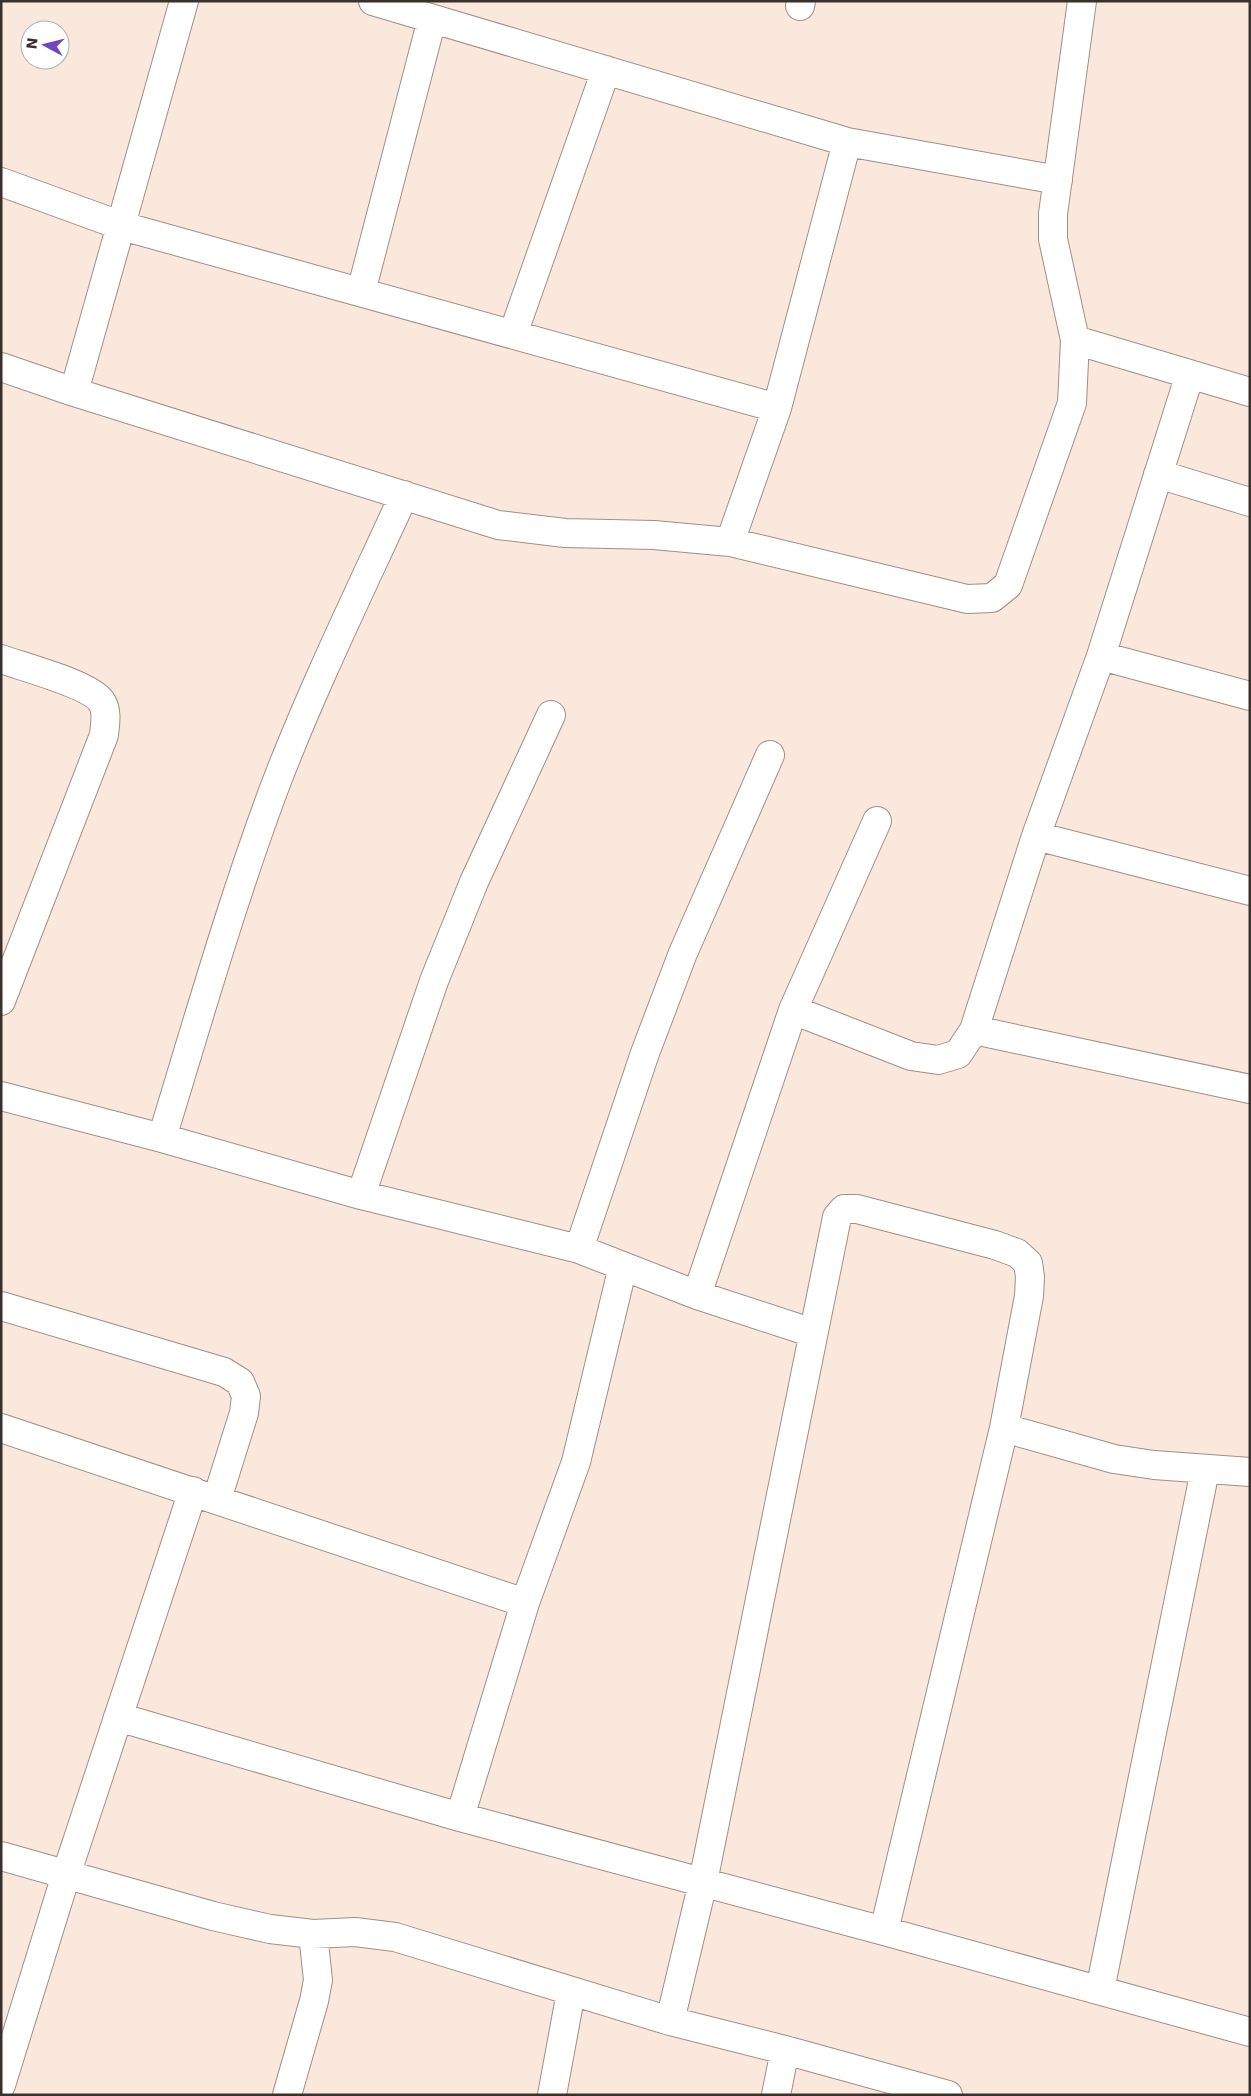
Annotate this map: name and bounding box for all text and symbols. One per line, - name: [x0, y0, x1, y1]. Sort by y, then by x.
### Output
- north arrow: [20, 20, 70, 70]
- text: N: [23, 37, 41, 50]

